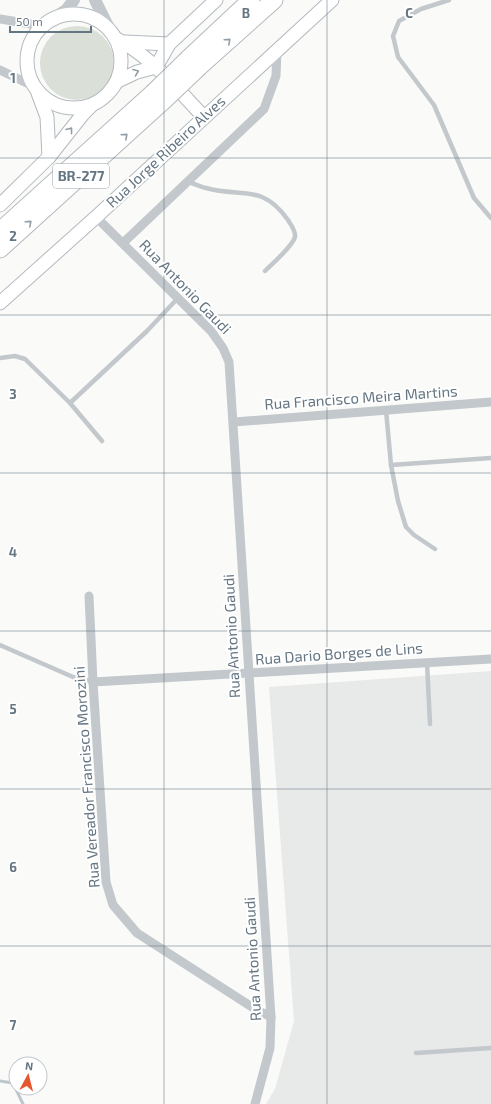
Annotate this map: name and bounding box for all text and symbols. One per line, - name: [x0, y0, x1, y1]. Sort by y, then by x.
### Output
- text: B: [242, 5, 250, 21]
- text: C: [405, 5, 413, 21]
- scale bar: [10, 8, 91, 34]
- text: 50 m: [16, 14, 43, 28]
- one-way arrow: [223, 38, 231, 46]
- one-way arrow: [133, 69, 140, 77]
- text: 1: [10, 70, 16, 86]
- street label: Rua Jorge Ribeiro Alves: [102, 91, 229, 211]
- one-way arrow: [66, 128, 73, 135]
- one-way arrow: [120, 133, 128, 140]
- road number: BR-277: [53, 164, 109, 188]
- one-way arrow: [24, 220, 32, 228]
- text: 2: [9, 228, 17, 244]
- street label: Rua Antonio Gaudi: [136, 235, 235, 337]
- street label: Rua Francisco Meira Martins: [264, 381, 458, 413]
- text: 3: [9, 386, 17, 402]
- text: 4: [9, 544, 17, 560]
- street label: Rua Antonio Gaudi: [219, 574, 243, 699]
- street label: Rua Dario Borges de Lins: [254, 638, 423, 668]
- street label: Rua Vereador Francisco Morozini: [69, 666, 103, 889]
- text: 5: [9, 701, 17, 717]
- text: 6: [9, 859, 17, 875]
- street label: Rua Antonio Gaudi: [240, 897, 264, 1022]
- text: 7: [10, 1017, 17, 1033]
- north arrow: [8, 1056, 48, 1096]
- text: N: [25, 1059, 34, 1073]

